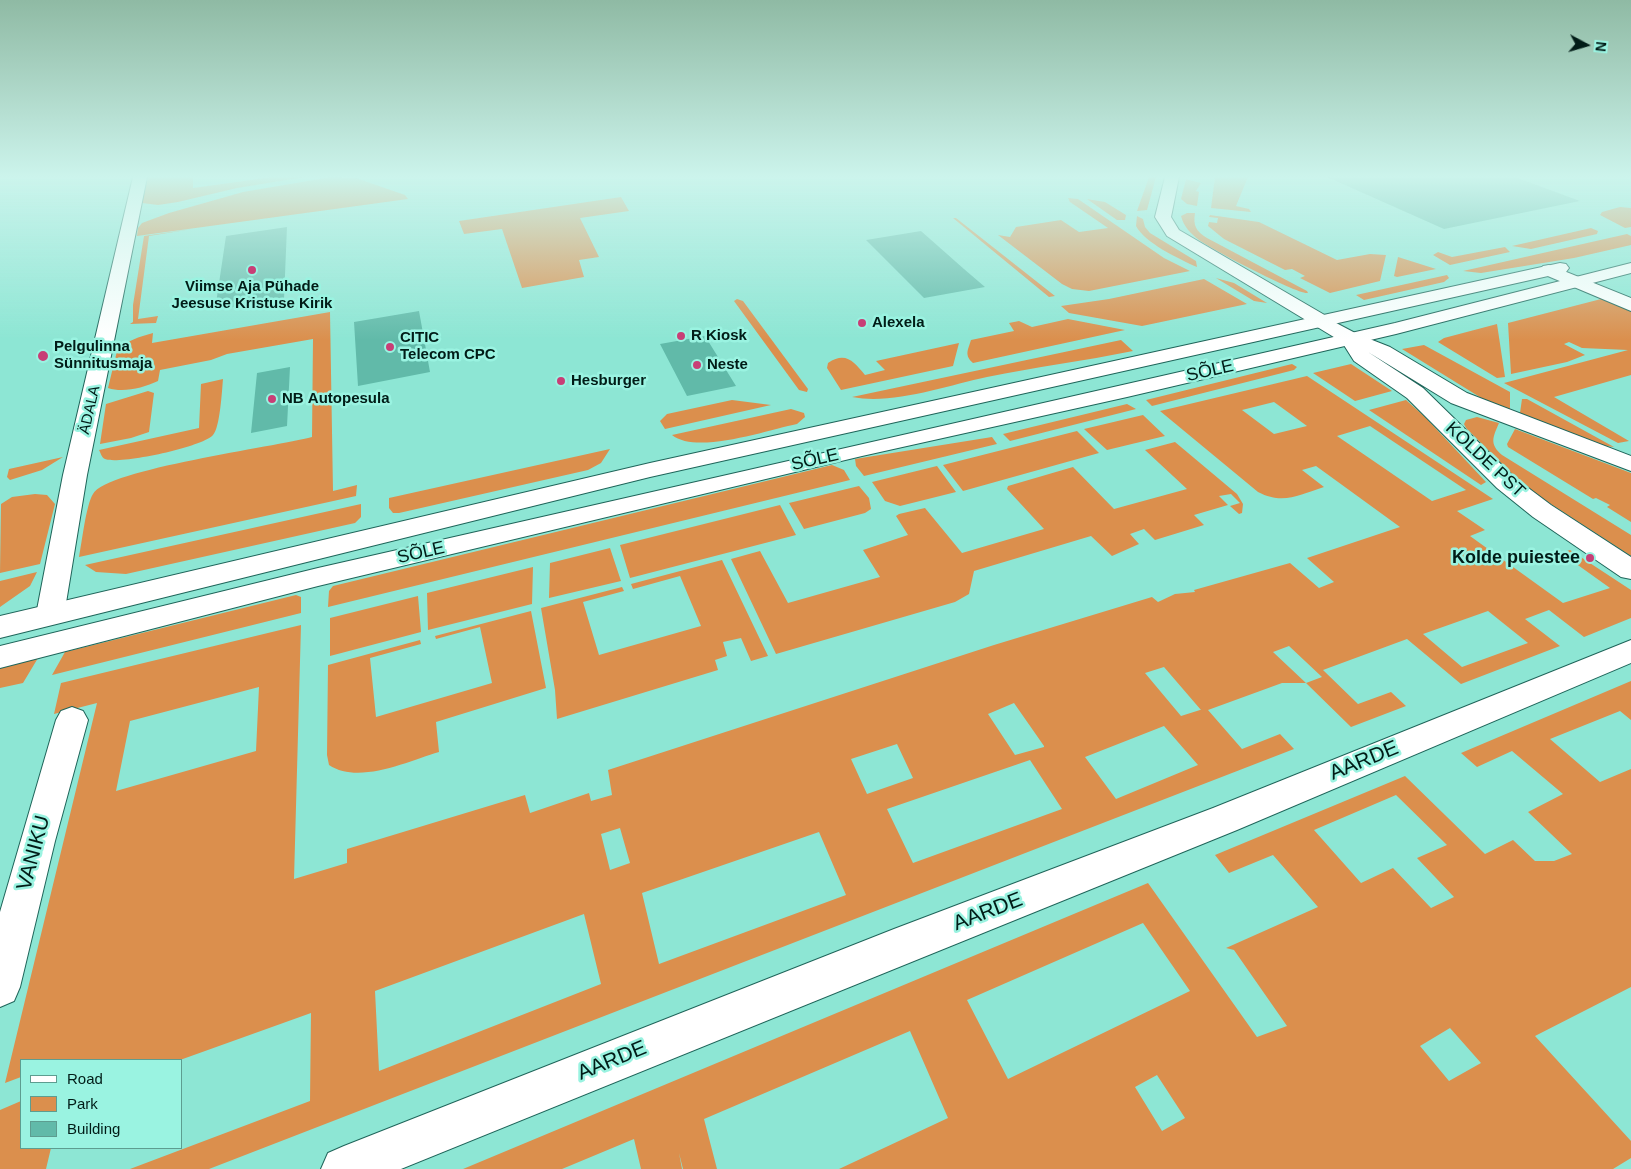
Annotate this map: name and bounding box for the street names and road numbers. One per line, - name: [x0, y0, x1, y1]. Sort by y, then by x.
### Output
- street label: SÕLE: [1184, 355, 1236, 387]
- street label: ÄDALA: [76, 384, 104, 436]
- street label: KOLDE PST: [1441, 418, 1529, 502]
- street label: SÕLE: [789, 444, 841, 476]
- street label: SÕLE: [395, 537, 447, 569]
- street label: AARDE: [1326, 736, 1402, 786]
- street label: VANIKU: [12, 813, 56, 893]
- street label: AARDE: [950, 887, 1026, 937]
- street label: AARDE: [574, 1036, 650, 1086]

